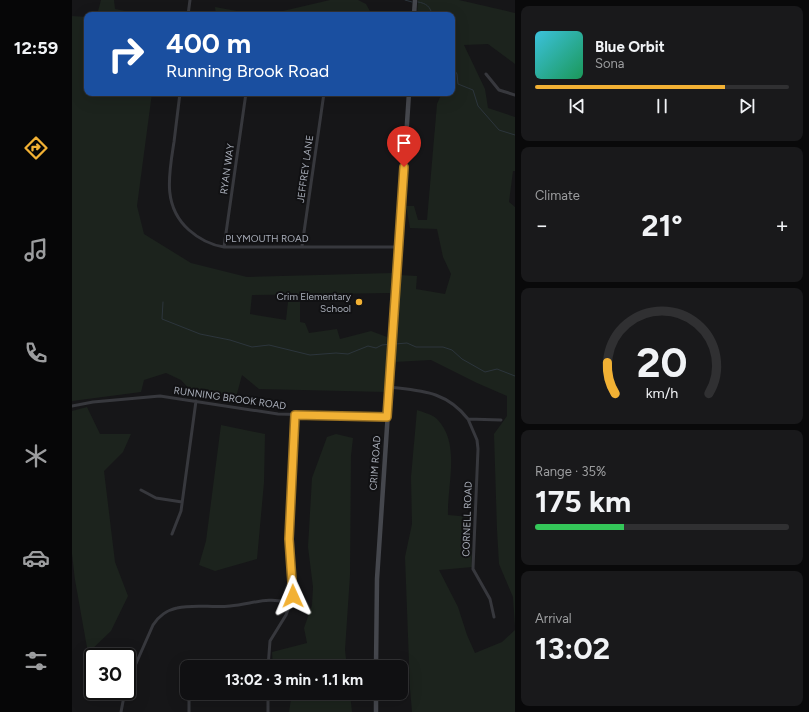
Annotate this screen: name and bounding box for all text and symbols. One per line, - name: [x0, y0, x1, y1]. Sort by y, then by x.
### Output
- text: 400 m: [166, 26, 251, 60]
- icon: right: [100, 28, 152, 80]
- text: 12:59: [14, 37, 58, 59]
- text: Blue Orbit: [595, 38, 665, 56]
- text: Sona: [595, 56, 624, 71]
- text: Running Brook Road: [166, 60, 329, 82]
- icon: previous: [566, 95, 588, 117]
- icon: pause: [651, 95, 673, 117]
- icon: next: [736, 95, 758, 117]
- pin: [387, 126, 421, 167]
- icon: arrive: [393, 132, 415, 154]
- icon: directions: [22, 134, 50, 162]
- street label: JEFFREY LANE: [294, 134, 316, 204]
- street label: RYAN WAY: [217, 143, 237, 195]
- text: Climate: [535, 188, 580, 203]
- text: 21°: [641, 207, 683, 244]
- text: −: [535, 212, 549, 239]
- text: +: [775, 212, 789, 239]
- street label: PLYMOUTH ROAD: [225, 232, 309, 245]
- icon: music: [22, 236, 50, 264]
- place label: Crim Elementary School: [276, 290, 352, 315]
- marker: Crim Elementary School: [354, 297, 364, 307]
- text: 20: [636, 337, 688, 387]
- icon: phone: [22, 339, 50, 367]
- street label: RUNNING BROOK ROAD: [173, 384, 287, 412]
- text: km/h: [646, 384, 678, 402]
- street label: CRIM ROAD: [367, 435, 383, 491]
- icon: climate: [22, 442, 50, 470]
- text: Range · 35%: [535, 464, 606, 479]
- street label: CORNELL ROAD: [459, 481, 475, 557]
- text: 175 km: [535, 483, 631, 520]
- icon: car: [22, 544, 50, 572]
- position arrow: [272, 575, 314, 617]
- text: Arrival: [535, 611, 572, 626]
- text: 13:02: [535, 630, 610, 667]
- icon: filters: [22, 647, 50, 675]
- speed limit sign: 30: [84, 648, 136, 700]
- text: 13:02 · 3 min · 1.1 km: [225, 671, 363, 689]

